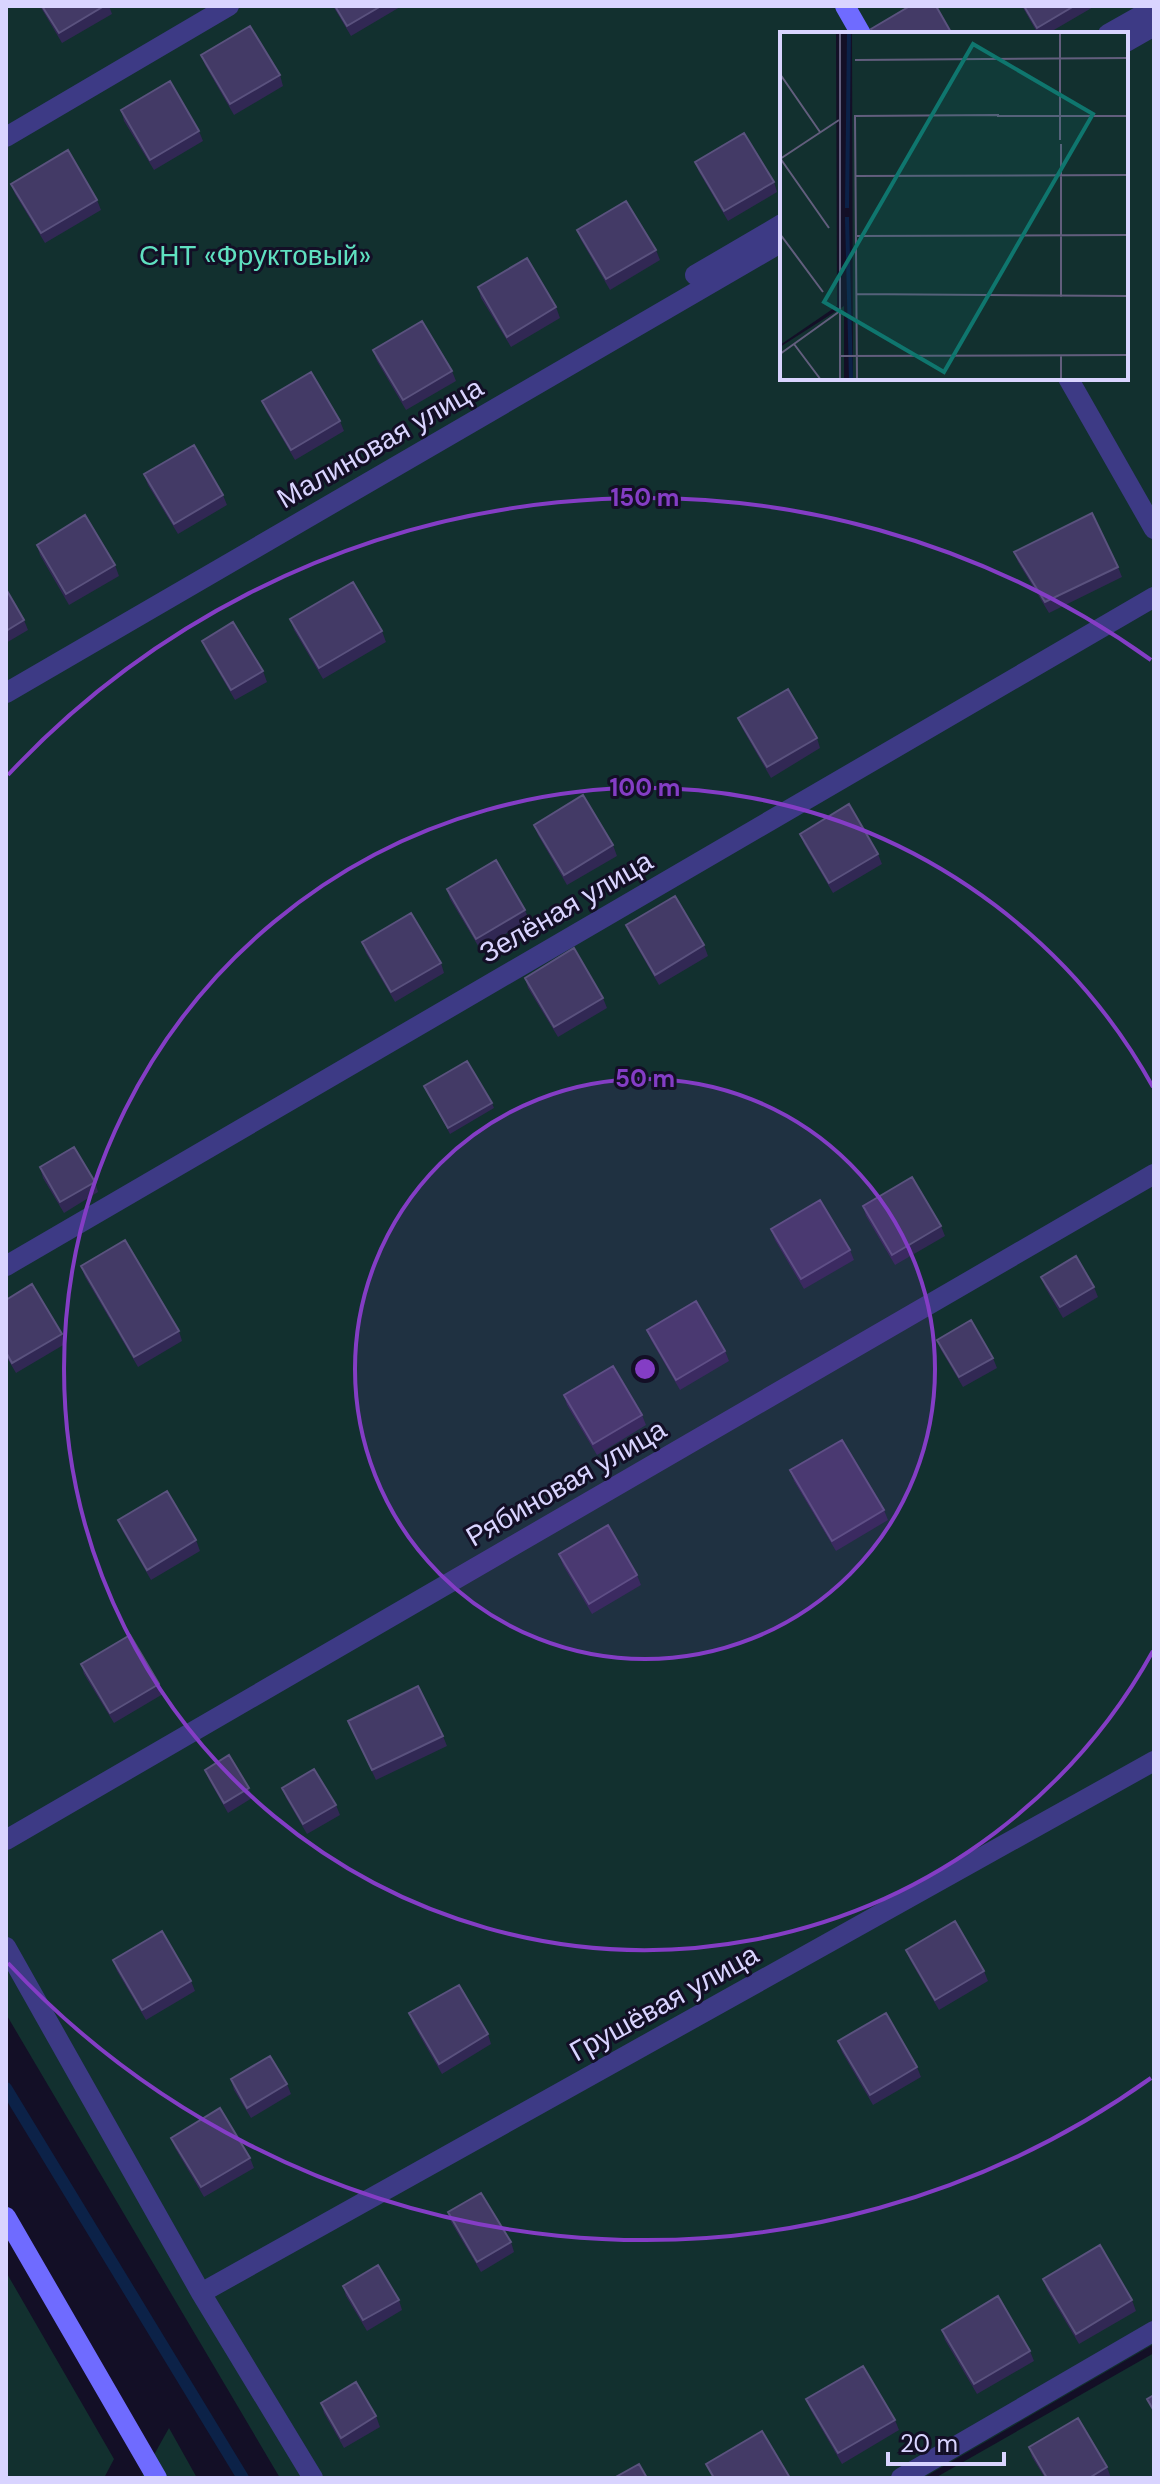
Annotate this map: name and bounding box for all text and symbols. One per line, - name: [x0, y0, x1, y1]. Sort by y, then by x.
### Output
- inset map: [780, 32, 1128, 380]
- park label: СНТ «Фруктовый»: [139, 237, 371, 274]
- street label: Малиновая улица: [270, 369, 490, 517]
- text: 150 m: [611, 482, 679, 513]
- text: 100 m: [610, 772, 680, 803]
- street label: Зелёная улица: [473, 842, 660, 972]
- text: 50 m: [615, 1063, 675, 1094]
- centre of rings: [631, 1355, 659, 1383]
- street label: Рябиновая улица: [459, 1410, 673, 1555]
- street label: Грушёвая улица: [563, 1936, 765, 2070]
- scale bar: [888, 2416, 1004, 2466]
- text: 20 m: [900, 2428, 958, 2459]

